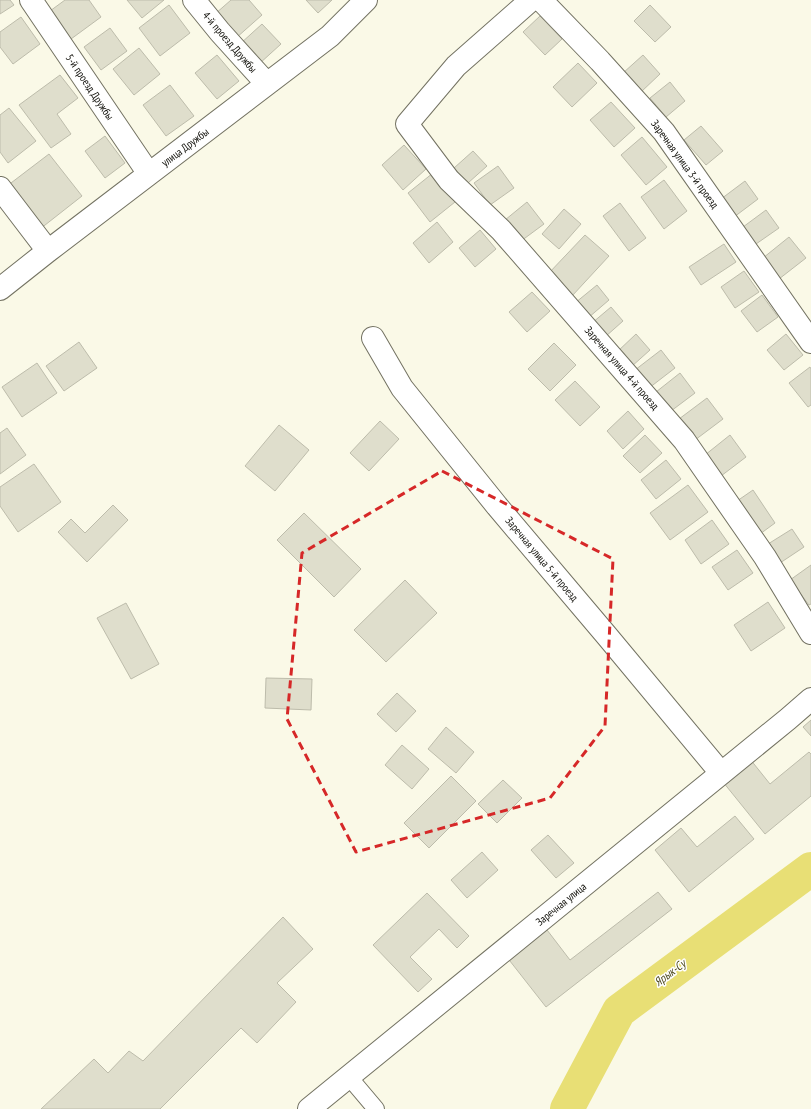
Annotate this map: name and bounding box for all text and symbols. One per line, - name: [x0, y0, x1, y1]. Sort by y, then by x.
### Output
- street label: 4-й проезд Дружбы: [200, 9, 260, 75]
- street label: 5-й проезд Дружбы: [63, 51, 117, 123]
- street label: Заречная улица 3-й проезд: [648, 117, 722, 211]
- street label: улица Дружбы: [158, 125, 212, 169]
- street label: Заречная улица 4-й проезд: [582, 323, 662, 413]
- street label: Заречная улица 5-й проезд: [502, 514, 582, 604]
- street label: Заречная улица: [533, 879, 589, 929]
- water label: Ярык-Су: [651, 955, 689, 989]

